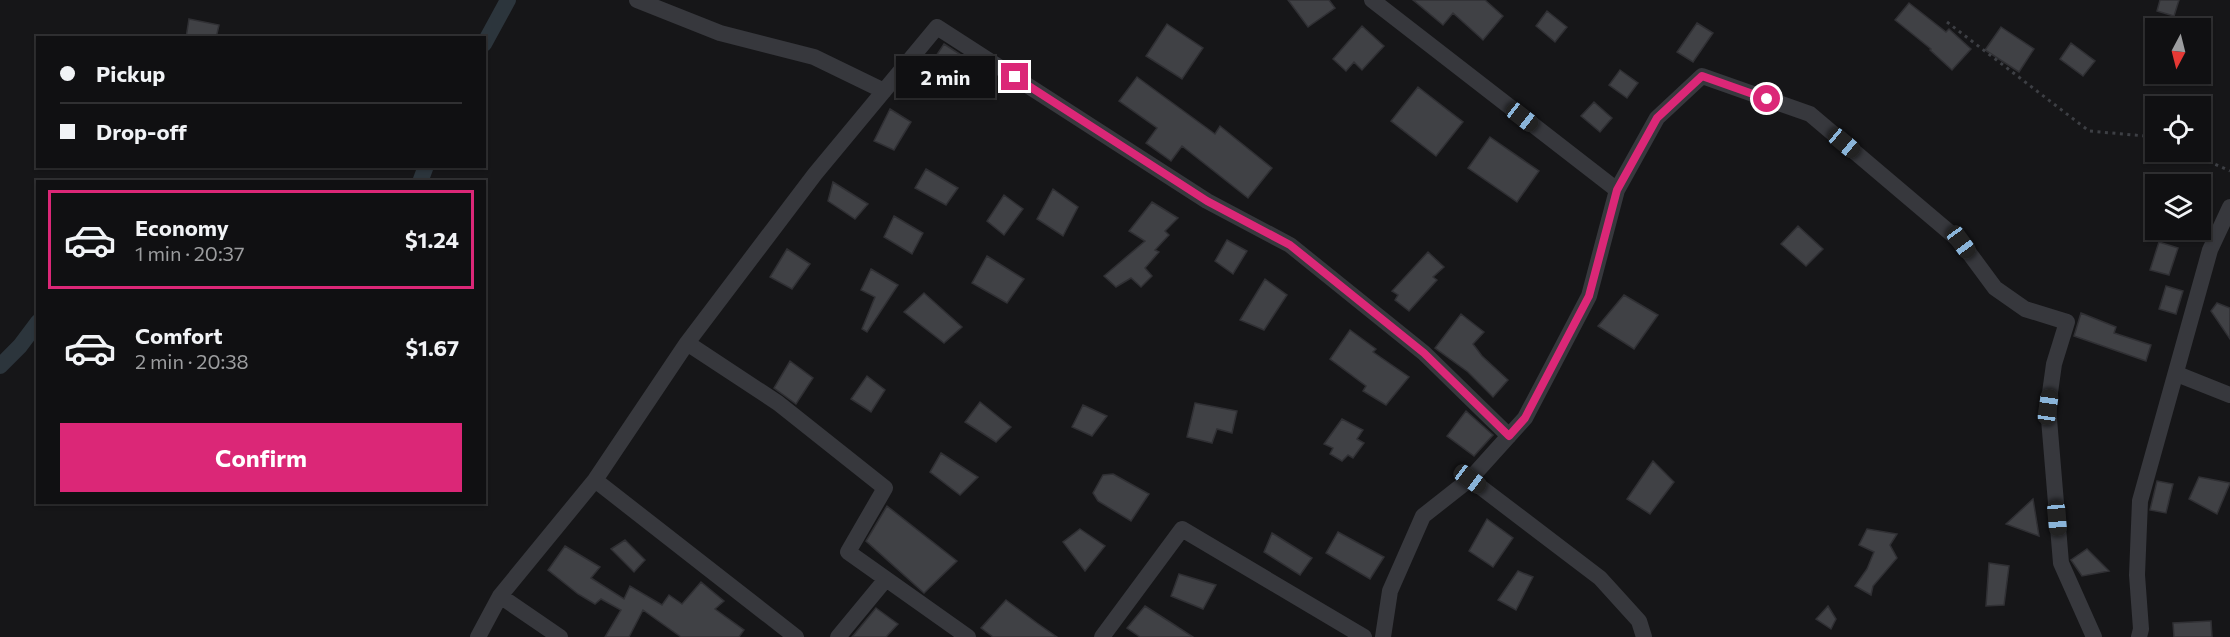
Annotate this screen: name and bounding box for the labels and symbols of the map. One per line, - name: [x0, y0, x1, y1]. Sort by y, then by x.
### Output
- north arrow: [2145, 18, 2211, 84]
- callout: 2 min: [895, 56, 994, 98]
- route end: [1001, 63, 1028, 90]
- route start: [1753, 85, 1780, 112]
- car: [1502, 99, 1542, 135]
- car: [1824, 125, 1864, 161]
- car: [1943, 222, 1979, 262]
- car: [2037, 388, 2059, 426]
- car: [1450, 461, 1490, 497]
- car: [2046, 499, 2068, 537]

